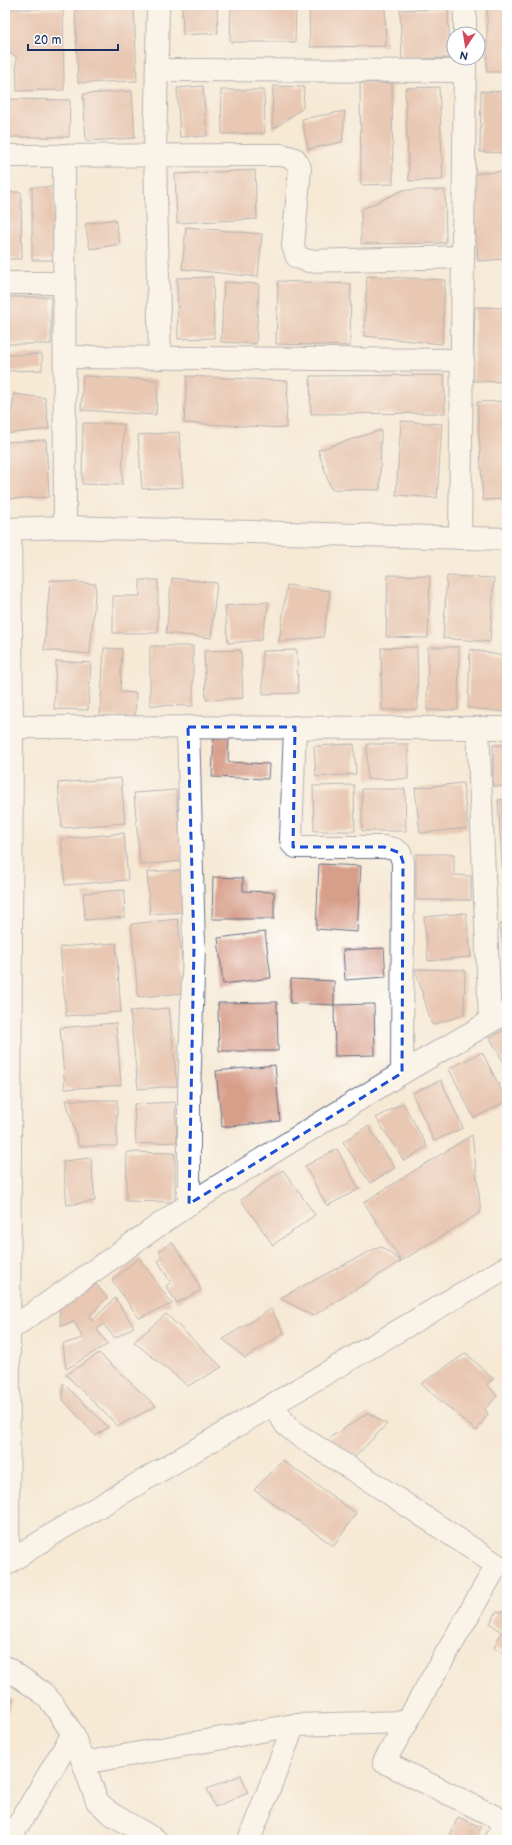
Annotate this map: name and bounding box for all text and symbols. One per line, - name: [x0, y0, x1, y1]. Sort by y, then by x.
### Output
- scale bar: [28, 26, 118, 52]
- north arrow: [446, 26, 486, 66]
- text: 20 m: [34, 33, 61, 48]
- text: N: [459, 48, 469, 63]

